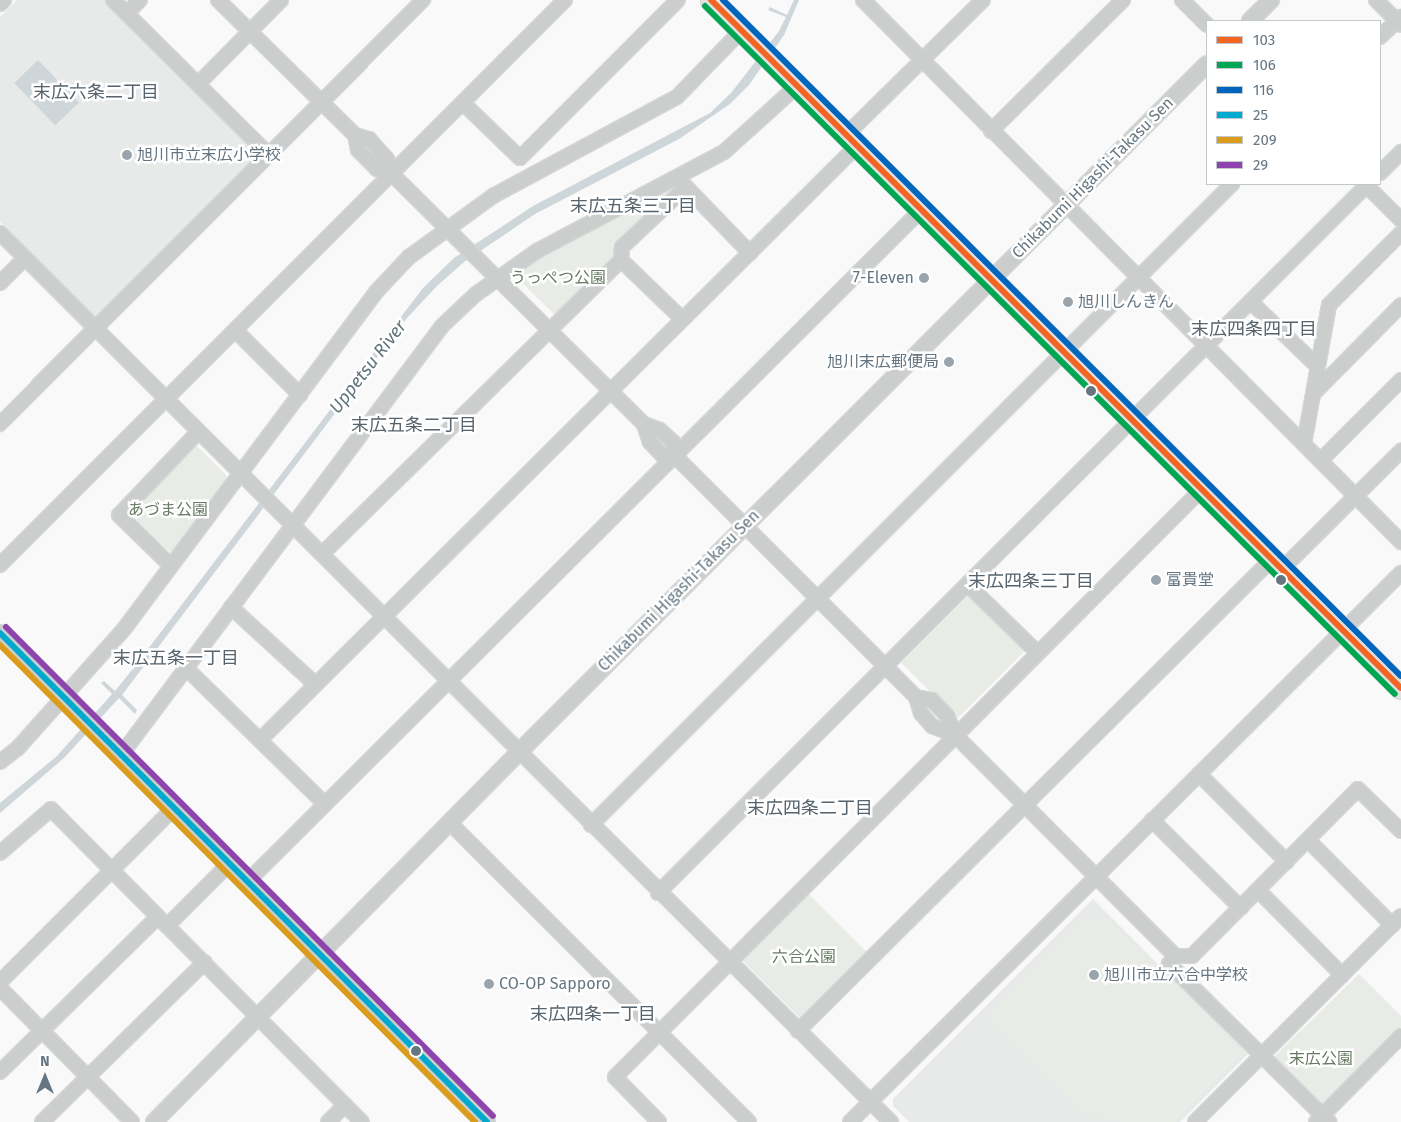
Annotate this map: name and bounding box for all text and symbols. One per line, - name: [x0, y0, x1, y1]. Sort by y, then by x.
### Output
- legend: [1206, 20, 1381, 185]
- text: 103: [1253, 31, 1275, 49]
- text: 106: [1253, 56, 1276, 74]
- district label: 末広六条二丁目: [33, 81, 159, 103]
- text: 116: [1253, 81, 1274, 99]
- street label: Chikabumi Higashi-Takasu Sen: [1008, 93, 1178, 263]
- text: 25: [1253, 106, 1268, 124]
- text: 209: [1253, 131, 1277, 149]
- place label: 旭川市立末広小学校: [137, 145, 281, 165]
- marker: 旭川市立末広小学校: [121, 149, 133, 161]
- text: 29: [1253, 156, 1268, 174]
- district label: 末広五条三丁目: [570, 195, 696, 217]
- park label: うっぺつ公園: [510, 268, 606, 288]
- place label: 7-Eleven: [853, 268, 914, 288]
- marker: 7-Eleven: [918, 272, 930, 284]
- place label: 旭川しんきん: [1078, 292, 1174, 312]
- marker: 旭川しんきん: [1062, 296, 1074, 308]
- water label: Uppetsu River: [325, 316, 411, 418]
- district label: 末広四条四丁目: [1191, 318, 1317, 340]
- place label: 旭川末広郵便局: [827, 352, 939, 372]
- marker: 旭川末広郵便局: [943, 356, 955, 368]
- unlabelled marker: [1086, 386, 1096, 396]
- district label: 末広五条二丁目: [351, 414, 477, 436]
- park label: あづま公園: [128, 500, 208, 520]
- street label: Chikabumi Higashi-Takasu Sen: [594, 506, 764, 676]
- district label: 末広四条三丁目: [968, 570, 1094, 592]
- place label: 富貴堂: [1166, 570, 1214, 590]
- marker: 富貴堂: [1150, 574, 1162, 586]
- unlabelled marker: [1276, 575, 1286, 585]
- district label: 末広五条一丁目: [113, 647, 239, 669]
- district label: 末広四条二丁目: [747, 797, 873, 819]
- park label: 六合公園: [772, 947, 836, 967]
- place label: 旭川市立六合中学校: [1104, 965, 1248, 985]
- marker: 旭川市立六合中学校: [1088, 969, 1100, 981]
- place label: CO-OP Sapporo: [499, 974, 611, 994]
- marker: CO-OP Sapporo: [483, 978, 495, 990]
- district label: 末広四条一丁目: [530, 1003, 656, 1025]
- unlabelled marker: [411, 1046, 421, 1056]
- park label: 末広公園: [1289, 1049, 1353, 1069]
- north arrow: [20, 1052, 70, 1102]
- text: N: [40, 1053, 50, 1070]

